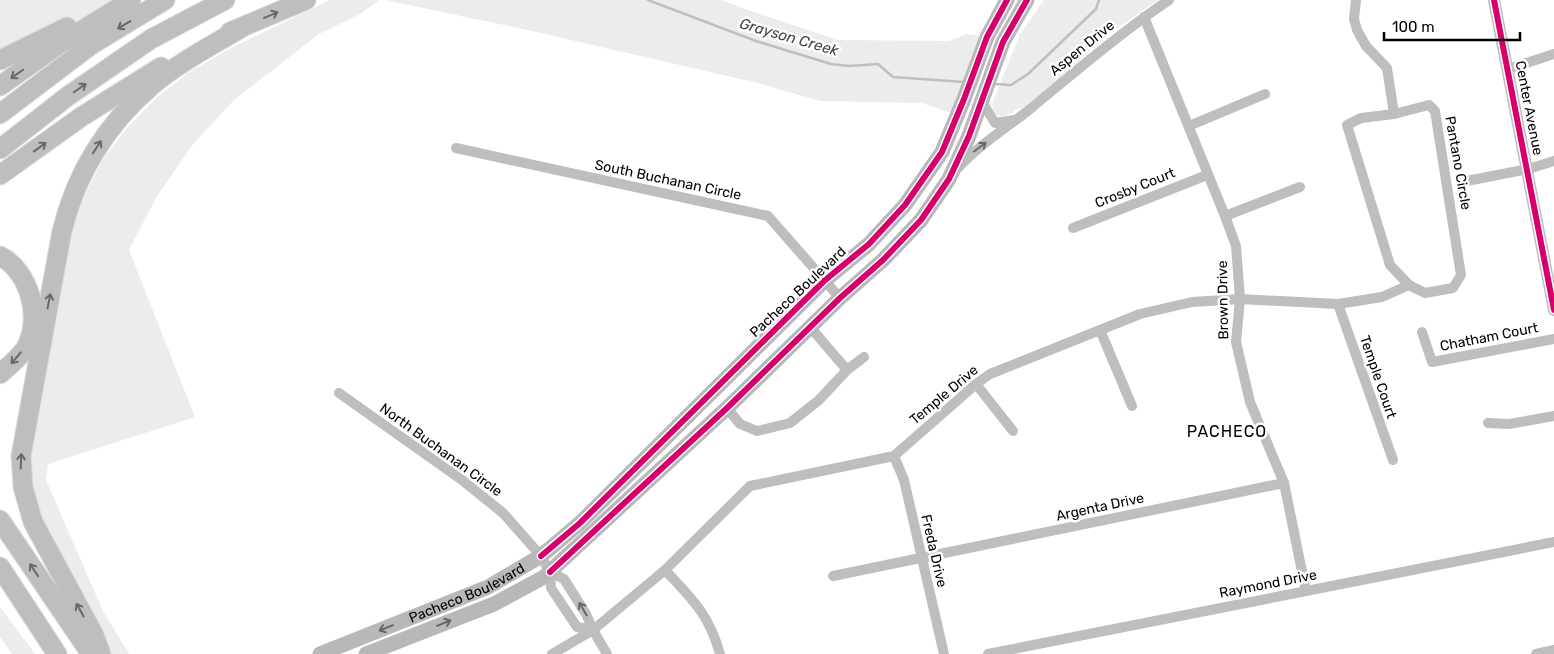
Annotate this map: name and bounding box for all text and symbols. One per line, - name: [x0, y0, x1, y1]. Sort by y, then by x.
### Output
- one-way arrow: [263, 9, 278, 19]
- scale bar: [1384, 10, 1520, 42]
- water label: Grayson Creek: [738, 14, 841, 60]
- street label: Aspen Drive: [1046, 17, 1118, 79]
- text: 100 m: [1392, 18, 1434, 36]
- one-way arrow: [117, 21, 131, 31]
- street label: Center Avenue: [1512, 59, 1547, 157]
- one-way arrow: [11, 69, 24, 80]
- one-way arrow: [73, 83, 87, 93]
- street label: Pantano Circle: [1441, 115, 1475, 211]
- one-way arrow: [92, 141, 102, 155]
- one-way arrow: [973, 141, 986, 152]
- one-way arrow: [32, 142, 46, 152]
- street label: South Buchanan Circle: [593, 156, 743, 204]
- street label: Crosby Court: [1092, 164, 1178, 212]
- street label: Pacheco Boulevard: [746, 243, 850, 341]
- street label: Brown Drive: [1214, 260, 1232, 340]
- one-way arrow: [45, 293, 54, 309]
- street label: Chatham Court: [1438, 319, 1540, 355]
- street label: Temple Court: [1356, 333, 1400, 421]
- one-way arrow: [11, 352, 22, 365]
- street label: Temple Drive: [906, 361, 982, 428]
- street label: North Buchanan Circle: [376, 400, 506, 500]
- district label: PACHECO: [1187, 422, 1267, 441]
- one-way arrow: [17, 453, 26, 469]
- street label: Argenta Drive: [1054, 489, 1146, 525]
- street label: Freda Drive: [917, 513, 951, 589]
- street label: Pacheco Boulevard: [406, 559, 528, 626]
- one-way arrow: [29, 564, 39, 578]
- street label: Raymond Drive: [1218, 566, 1318, 602]
- one-way arrow: [75, 603, 84, 618]
- one-way arrow: [577, 603, 587, 617]
- one-way arrow: [436, 618, 451, 627]
- one-way arrow: [379, 624, 394, 633]

